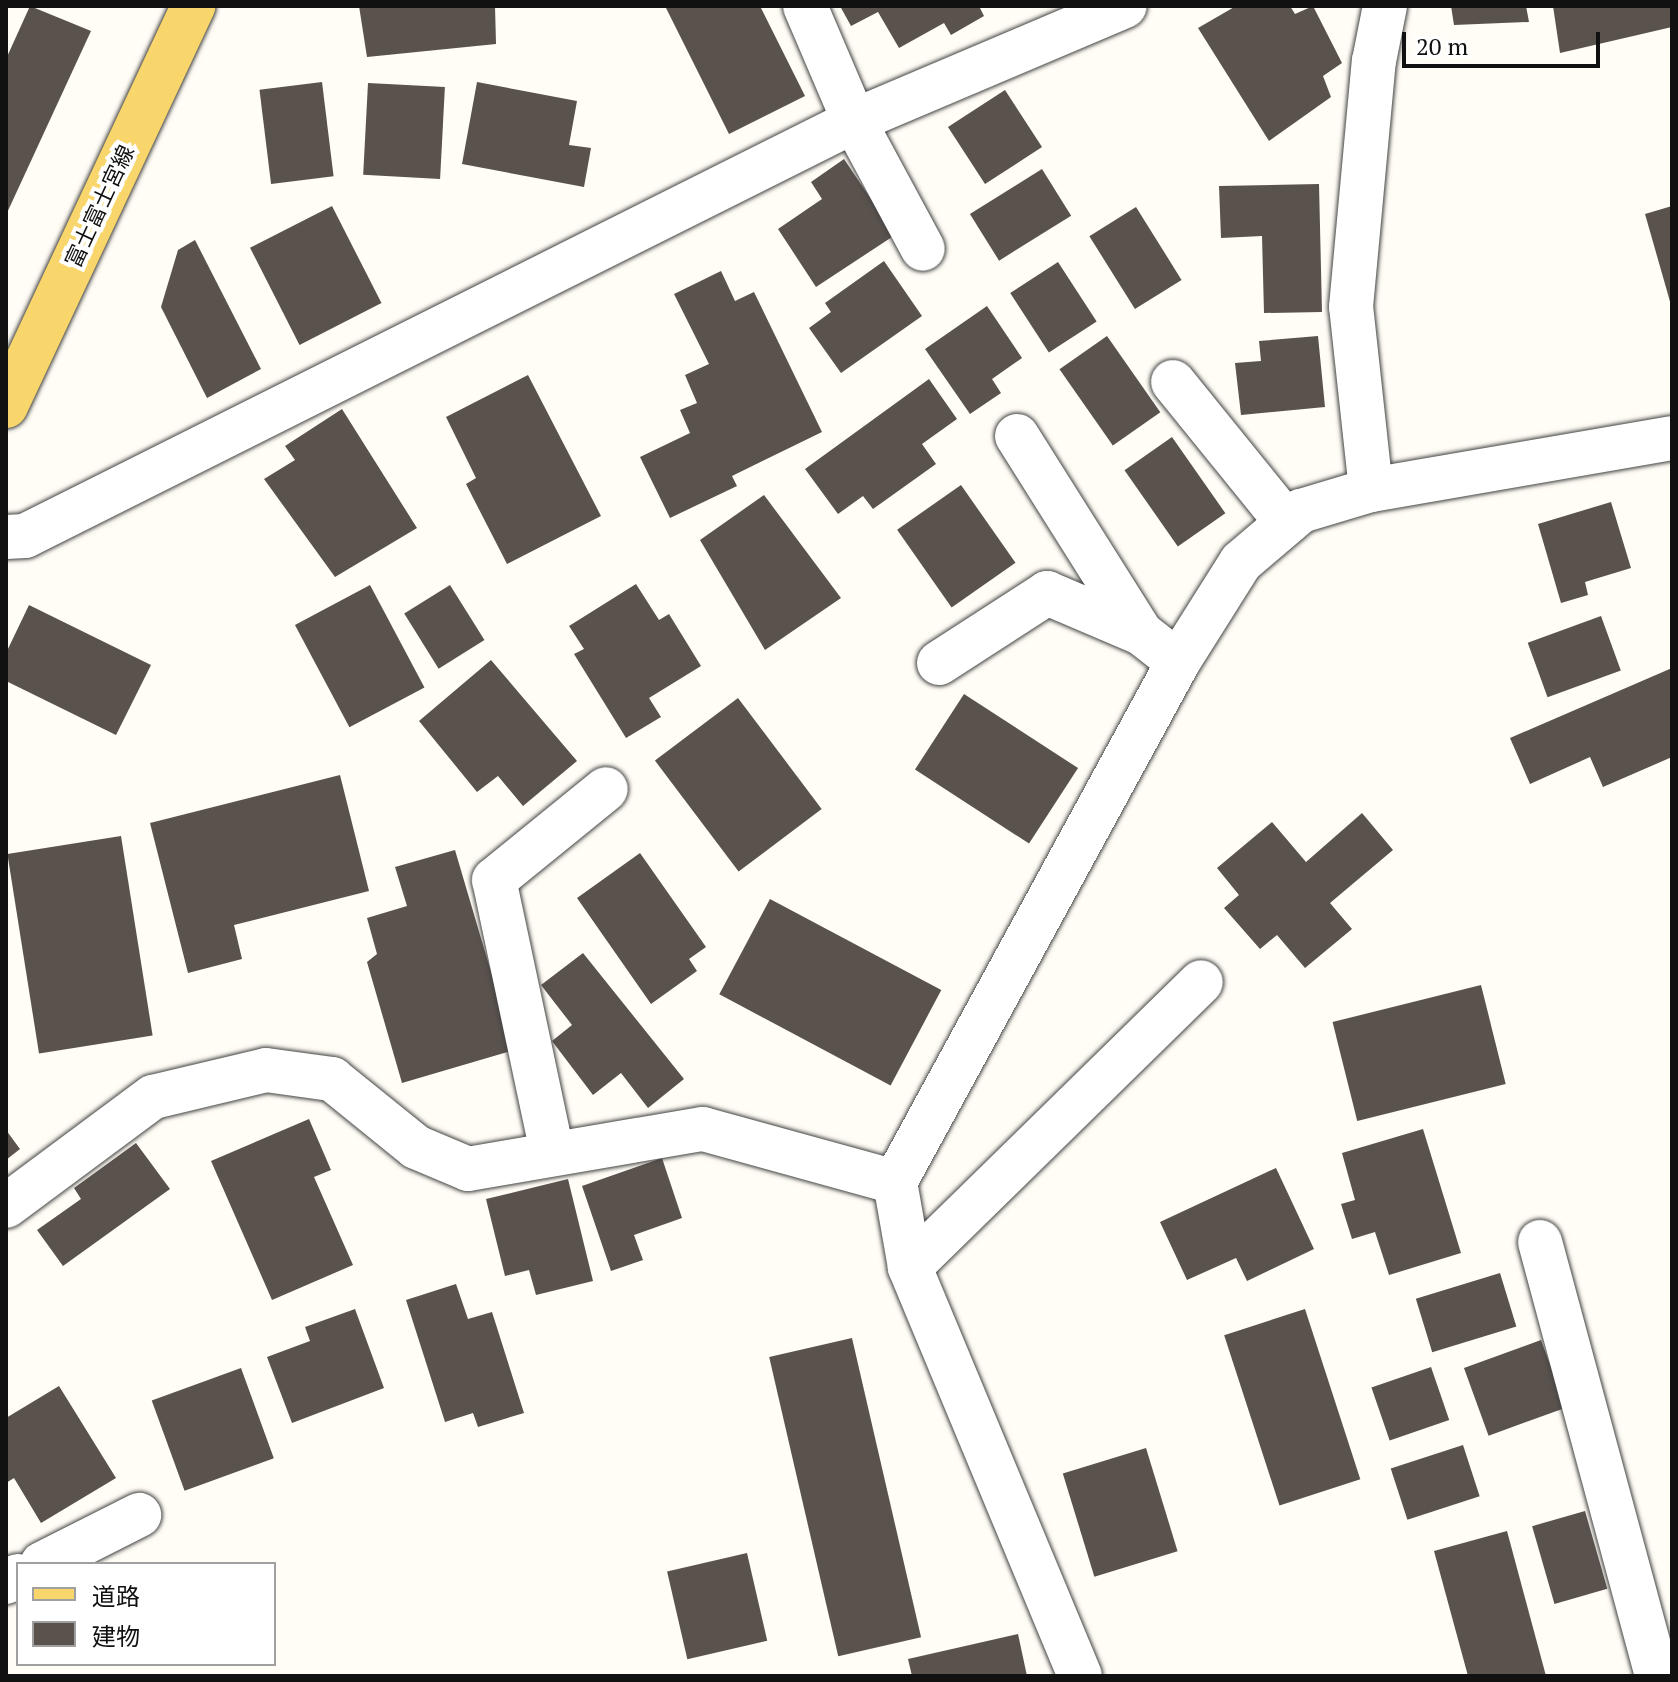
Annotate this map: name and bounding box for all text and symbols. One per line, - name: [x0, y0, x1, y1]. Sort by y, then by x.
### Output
- scale bar: [1406, 16, 1604, 66]
- text: 20 m: [1416, 30, 1468, 62]
- street label: 富士富士宮線: [59, 141, 139, 271]
- legend: [16, 1562, 276, 1666]
- text: 道路: [92, 1580, 140, 1612]
- text: 建物: [92, 1620, 140, 1652]

